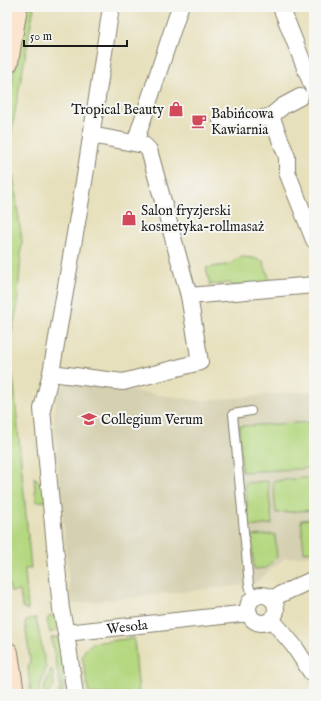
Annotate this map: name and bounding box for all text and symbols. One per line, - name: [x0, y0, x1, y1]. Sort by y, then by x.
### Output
- scale bar: [24, 22, 127, 48]
- text: 50 m: [30, 29, 52, 44]
- shop icon: Tropical Beauty: [167, 100, 185, 118]
- place label: Tropical Beauty: [71, 101, 164, 119]
- place label: Babińcowa Kawiarnia: [211, 105, 275, 139]
- cafe icon: Babińcowa Kawiarnia: [190, 112, 208, 130]
- place label: Salon fryzjerski kosmetyka-rollmasaż: [141, 202, 265, 236]
- shop icon: Salon fryzjerski kosmetyka-rollmasaż: [120, 209, 138, 227]
- school or university icon: Collegium Verum: [80, 410, 98, 428]
- place label: Collegium Verum: [101, 411, 203, 429]
- street label: Wesoła: [106, 616, 150, 639]

